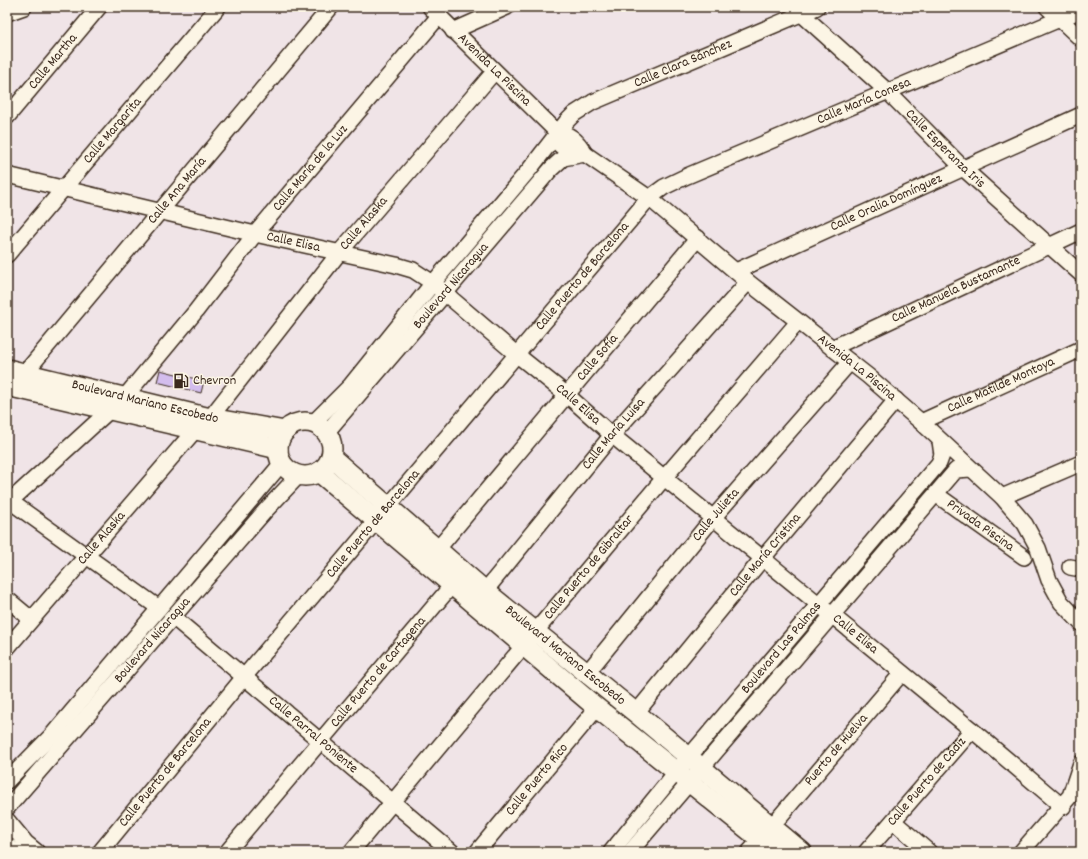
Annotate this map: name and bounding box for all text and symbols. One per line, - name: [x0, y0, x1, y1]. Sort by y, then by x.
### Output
- street label: Calle Martha: [24, 29, 83, 94]
- street label: Avenida La Piscina: [453, 29, 536, 111]
- street label: Calle Clara Sánchez: [631, 34, 736, 93]
- street label: Calle María Conesa: [814, 73, 914, 130]
- street label: Calle Margarita: [79, 93, 147, 168]
- street label: Calle Esperanza Iris: [900, 105, 990, 193]
- street label: Calle María de la Luz: [268, 120, 353, 216]
- street label: Calle Ana María: [143, 152, 212, 229]
- street label: Calle Oralia Domínguez: [827, 169, 946, 237]
- street label: Calle Alaska: [335, 192, 393, 255]
- street label: Calle Puerto de Barcelona: [531, 218, 635, 335]
- street label: Calle Elisa: [264, 227, 322, 258]
- street label: Boulevard Nicaragua: [409, 238, 494, 334]
- street label: Calle Manuela Bustamante: [888, 251, 1024, 329]
- street label: Calle Sofía: [572, 330, 624, 386]
- street label: Avenida La Piscina: [813, 330, 901, 406]
- street label: Calle Matilde Montoya: [944, 352, 1058, 419]
- place label: Chevron: [193, 371, 236, 391]
- fuel station icon: Chevron: [172, 372, 190, 390]
- street label: Boulevard Mariano Escobedo: [70, 375, 220, 429]
- street label: Calle Elisa: [551, 379, 605, 430]
- street label: Calle María Luisa: [577, 393, 650, 474]
- street label: Calle Puerto de Barcelona: [322, 465, 425, 583]
- street label: Calle Julieta: [688, 484, 745, 546]
- street label: Privada Piscina: [942, 495, 1018, 557]
- street label: Calle Alaska: [73, 507, 131, 570]
- street label: Calle María Cristina: [725, 509, 806, 601]
- street label: Calle Puerto de Gibraltar: [539, 510, 640, 624]
- street label: Boulevard Nicaragua: [110, 593, 196, 688]
- street label: Boulevard Las Palmas: [737, 597, 827, 699]
- street label: Boulevard Mariano Escobedo: [500, 601, 630, 711]
- street label: Calle Elisa: [828, 609, 883, 659]
- street label: Calle Puerto de Cartagena: [326, 612, 431, 732]
- street label: Calle Parral Poniente: [264, 691, 362, 779]
- street label: Puerto de Huelva: [800, 709, 873, 791]
- street label: Calle Puerto de Barcelona: [114, 713, 217, 832]
- street label: Calle Puerto de Cádiz: [883, 732, 972, 831]
- street label: Calle Puerto Rico: [501, 739, 573, 820]

